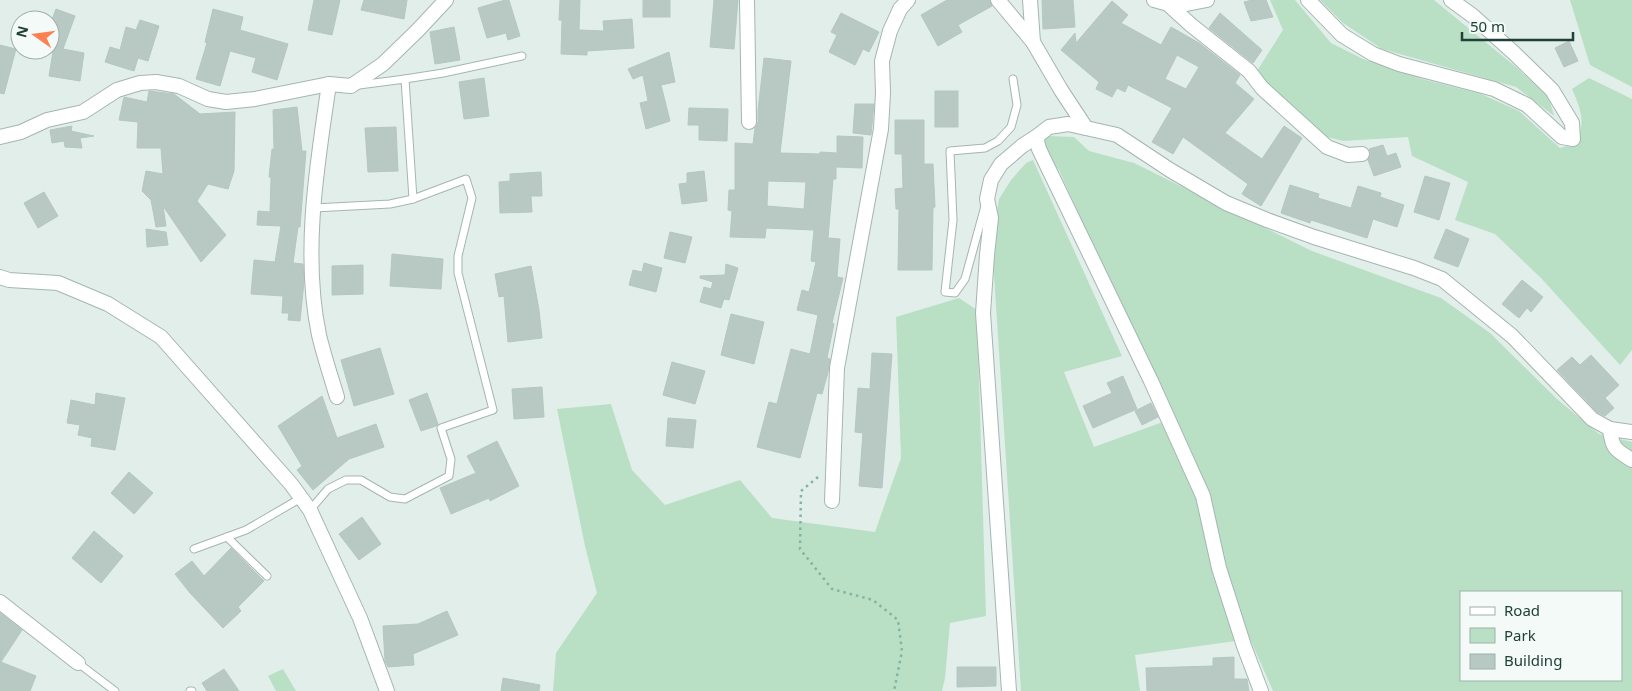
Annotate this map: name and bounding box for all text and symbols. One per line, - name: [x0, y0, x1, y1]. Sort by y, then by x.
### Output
- north arrow: [10, 10, 60, 60]
- scale bar: [1462, 10, 1573, 42]
- text: 50 m: [1470, 16, 1505, 36]
- text: N: [11, 24, 32, 40]
- legend: [1460, 591, 1622, 681]
- text: Road: [1504, 600, 1540, 620]
- text: Park: [1504, 625, 1536, 645]
- text: Building: [1504, 650, 1562, 670]

